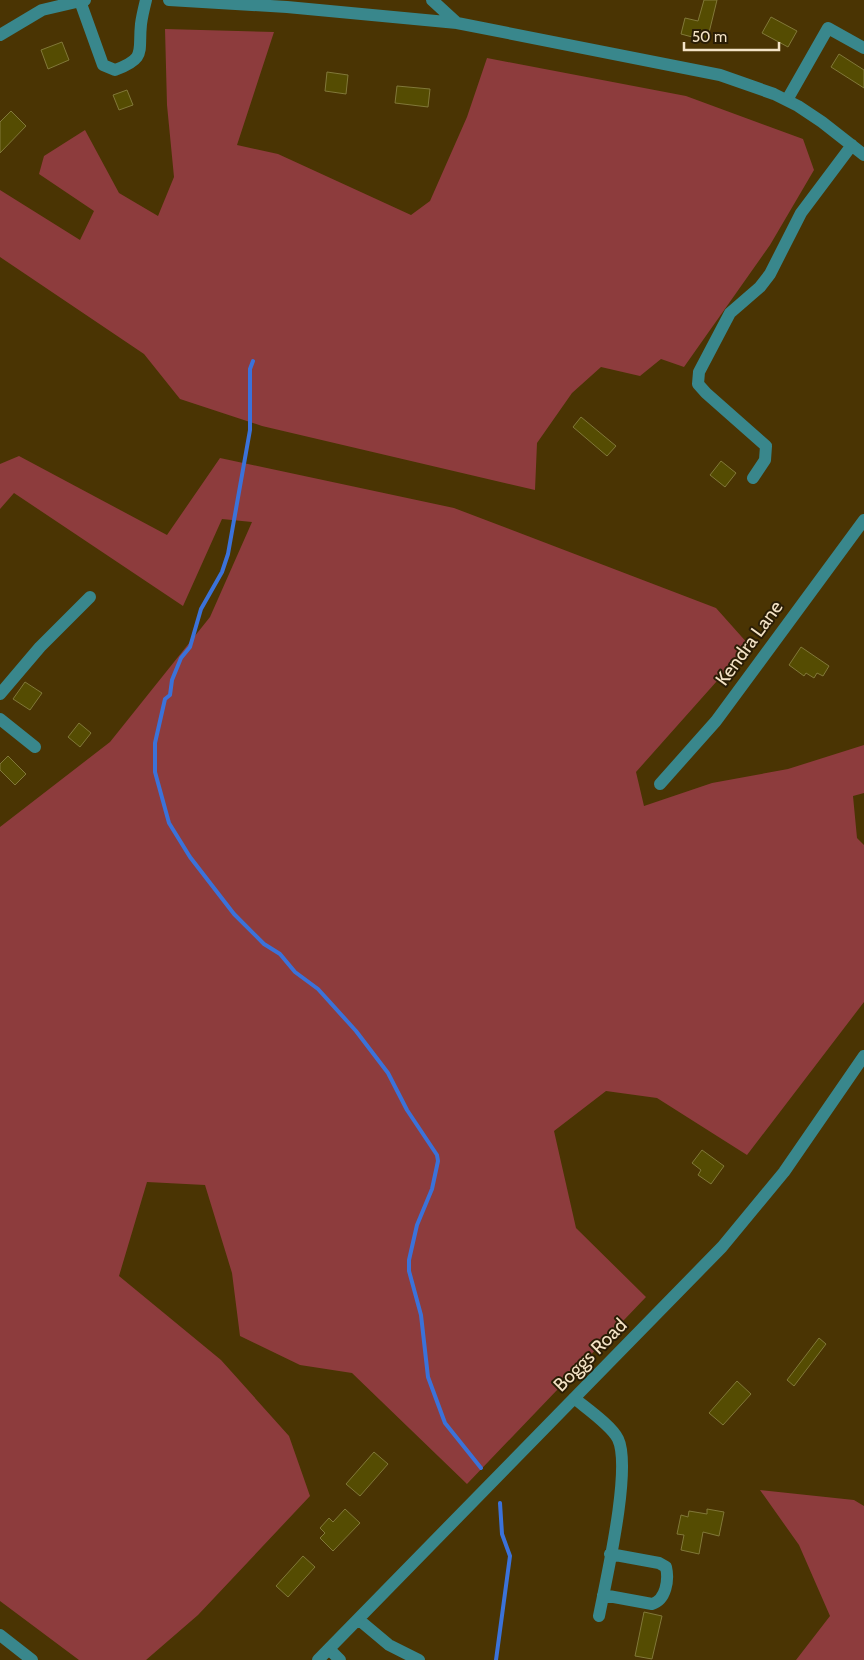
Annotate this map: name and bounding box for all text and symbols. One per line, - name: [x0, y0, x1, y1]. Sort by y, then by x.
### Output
- scale bar: [684, 20, 779, 52]
- text: 50 m: [692, 28, 727, 46]
- street label: Kendra Lane: [711, 596, 788, 690]
- street label: Boggs Road: [549, 1314, 631, 1396]

